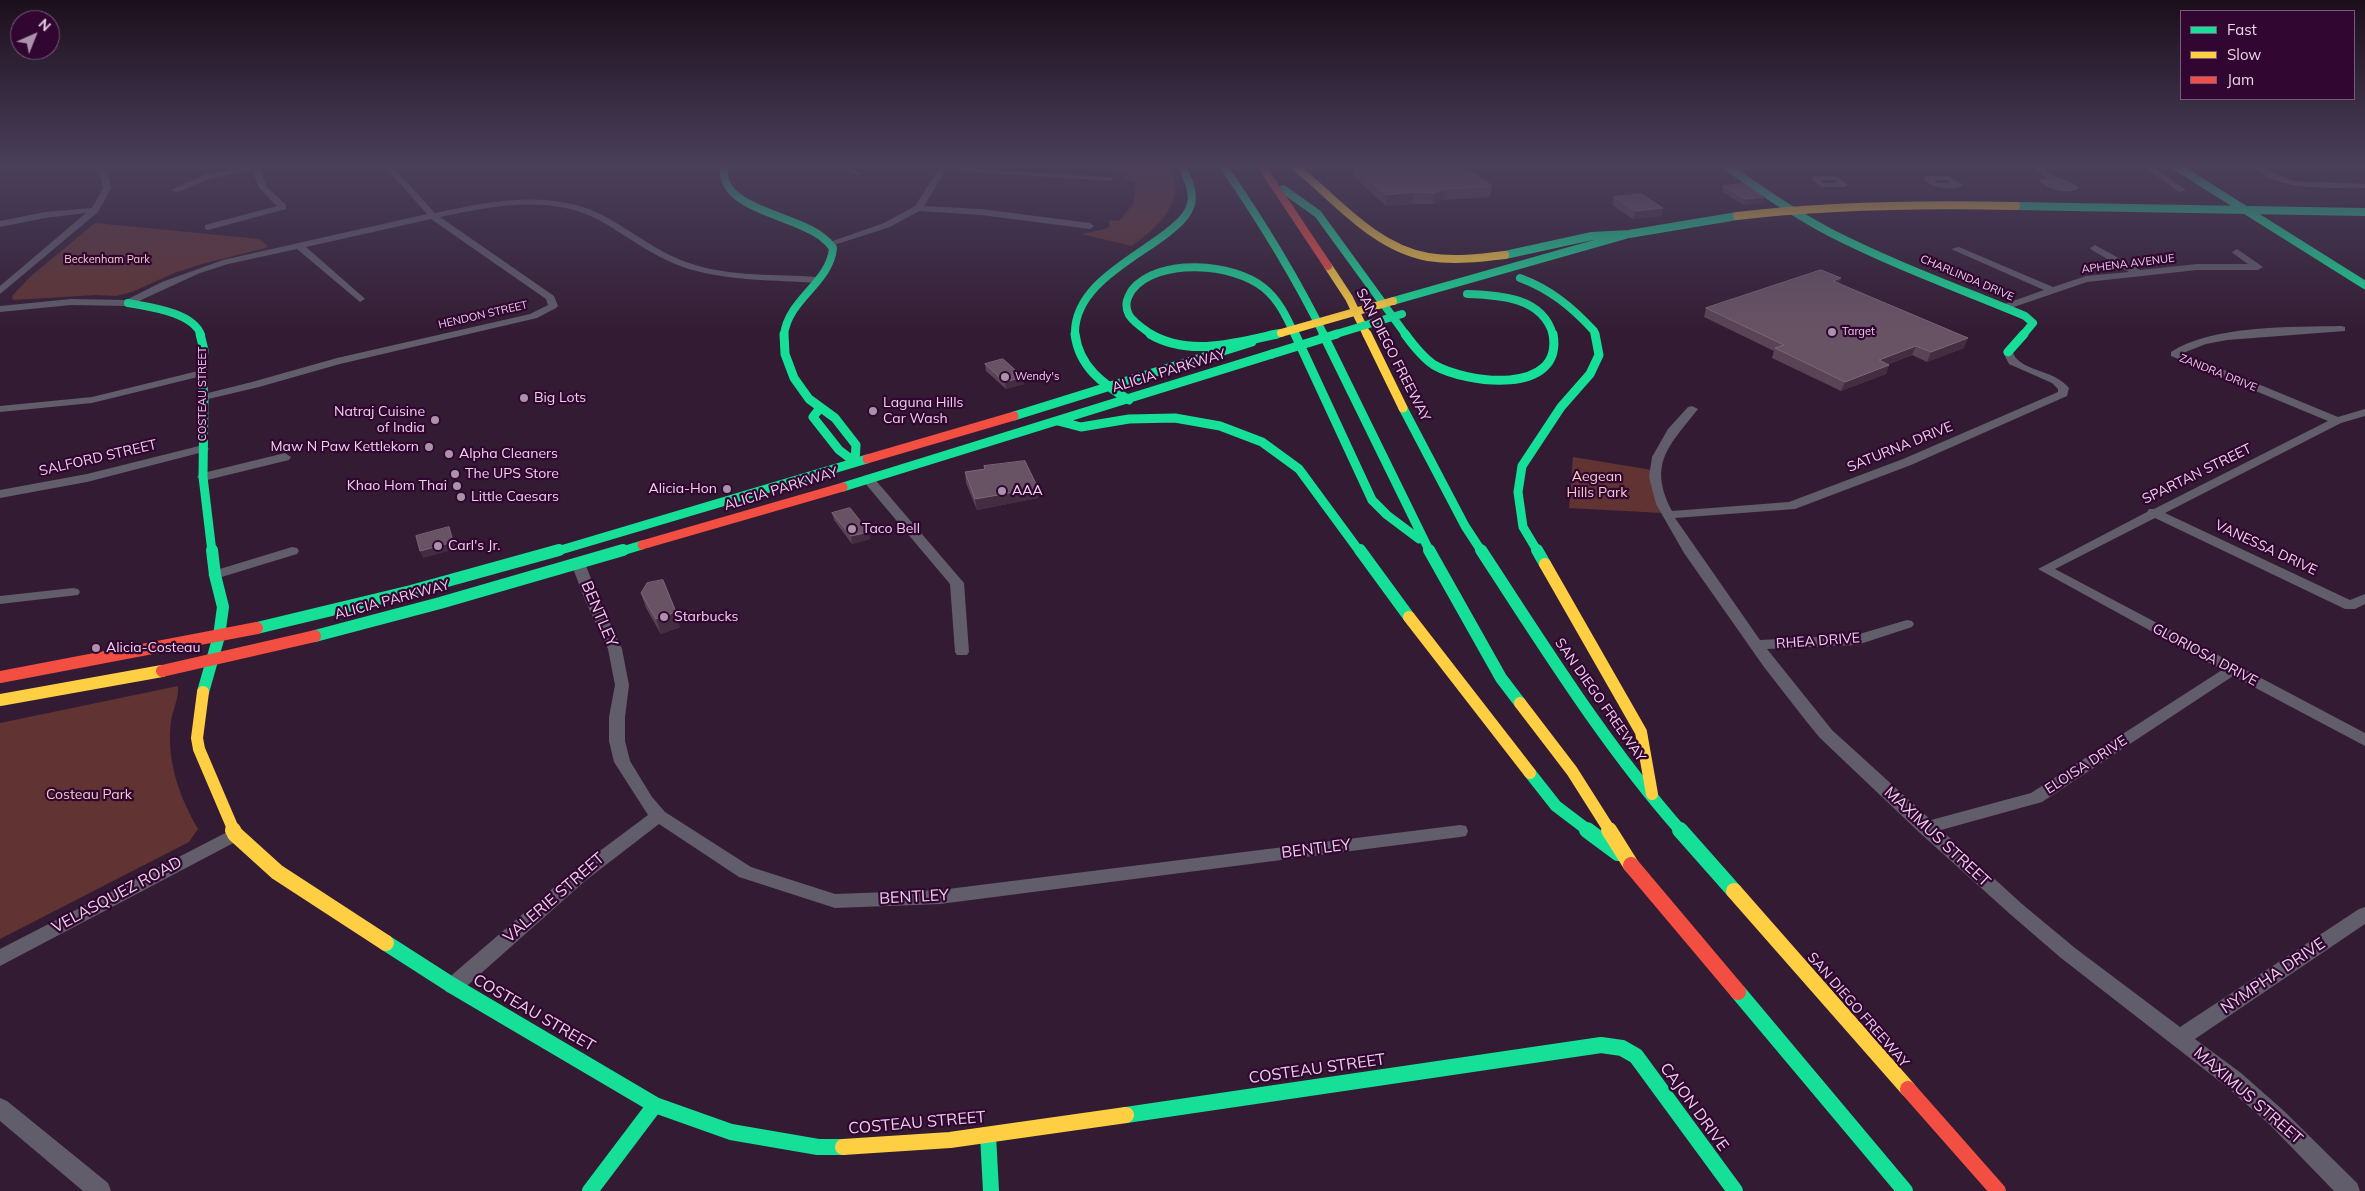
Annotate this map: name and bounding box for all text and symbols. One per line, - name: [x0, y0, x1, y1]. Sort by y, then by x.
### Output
- north arrow: [10, 10, 60, 60]
- legend: [2180, 10, 2355, 100]
- text: N: [35, 15, 55, 35]
- text: Fast: [2227, 20, 2257, 39]
- text: Slow: [2227, 45, 2261, 64]
- text: Jam: [2227, 70, 2254, 89]
- street label: CHARLINDA DRIVE: [1918, 252, 2016, 304]
- street label: APHENA AVENUE: [2081, 252, 2175, 276]
- park label: Beckenham Park: [64, 253, 150, 267]
- street label: SAN DIEGO FREEWAY: [1352, 286, 1434, 424]
- street label: HENDON STREET: [437, 298, 529, 332]
- place label: Target: [1842, 325, 1875, 339]
- marker: Target: [1826, 326, 1838, 338]
- street label: ALICIA PARKWAY: [1110, 346, 1228, 396]
- street label: COSTEAU STREET: [196, 347, 210, 441]
- street label: ZANDRA DRIVE: [2177, 351, 2259, 395]
- place label: Wendy's: [1015, 370, 1059, 384]
- marker: Wendy's: [999, 371, 1011, 383]
- place label: Big Lots: [534, 390, 586, 406]
- marker: Big Lots: [518, 392, 530, 404]
- place label: Laguna Hills Car Wash: [883, 395, 963, 428]
- place label: Natraj Cuisine of India: [334, 404, 425, 437]
- marker: Laguna Hills Car Wash: [867, 405, 879, 417]
- marker: Natraj Cuisine of India: [429, 414, 441, 426]
- street label: SATURNA DRIVE: [1845, 418, 1955, 476]
- street label: SALFORD STREET: [38, 436, 158, 480]
- place label: Maw N Paw Kettlekorn: [271, 439, 419, 455]
- street label: SPARTAN STREET: [2140, 440, 2254, 508]
- marker: Maw N Paw Kettlekorn: [423, 441, 435, 453]
- place label: Alpha Cleaners: [459, 446, 558, 462]
- marker: Alpha Cleaners: [443, 448, 455, 460]
- street label: ALICIA PARKWAY: [722, 464, 840, 514]
- place label: The UPS Store: [465, 466, 559, 482]
- marker: The UPS Store: [449, 468, 461, 480]
- park label: Aegean Hills Park: [1567, 469, 1627, 502]
- place label: Khao Hom Thai: [347, 478, 447, 494]
- marker: Khao Hom Thai: [451, 480, 463, 492]
- place label: Alicia-Hon: [648, 481, 717, 497]
- marker: Alicia-Hon: [721, 483, 733, 495]
- place label: AAA: [1012, 483, 1043, 499]
- marker: AAA: [996, 485, 1008, 497]
- place label: Little Caesars: [471, 489, 559, 505]
- marker: Little Caesars: [455, 491, 467, 503]
- street label: VANESSA DRIVE: [2212, 517, 2320, 579]
- place label: Taco Bell: [862, 521, 920, 537]
- marker: Taco Bell: [846, 523, 858, 535]
- place label: Carl's Jr.: [448, 538, 500, 554]
- marker: Carl's Jr.: [432, 540, 444, 552]
- street label: ALICIA PARKWAY: [333, 577, 451, 623]
- street label: BENTLEY: [577, 578, 621, 650]
- place label: Starbucks: [674, 609, 739, 625]
- marker: Starbucks: [658, 611, 670, 623]
- street label: GLORIOSA DRIVE: [2150, 620, 2260, 690]
- street label: RHEA DRIVE: [1775, 630, 1861, 652]
- street label: SAN DIEGO FREEWAY: [1551, 635, 1649, 765]
- place label: Alicia-Costeau: [106, 640, 200, 656]
- marker: Alicia-Costeau: [90, 642, 102, 654]
- street label: ELOISA DRIVE: [2042, 732, 2130, 798]
- street label: MAXIMUS STREET: [1880, 783, 1994, 891]
- park label: Costeau Park: [46, 787, 132, 803]
- street label: BENTLEY: [1280, 835, 1352, 863]
- street label: VALERIE STREET: [500, 849, 608, 947]
- street label: VELASQUEZ ROAD: [49, 853, 185, 937]
- street label: BENTLEY: [879, 886, 949, 908]
- street label: NYMPHA DRIVE: [2217, 934, 2329, 1018]
- street label: SAN DIEGO FREEWAY: [1804, 949, 1912, 1071]
- street label: COSTEAU STREET: [470, 970, 598, 1056]
- street label: MAXIMUS STREET: [2190, 1043, 2306, 1149]
- street label: COSTEAU STREET: [1247, 1050, 1387, 1088]
- street label: CAJON DRIVE: [1656, 1059, 1732, 1155]
- street label: COSTEAU STREET: [848, 1107, 986, 1139]

